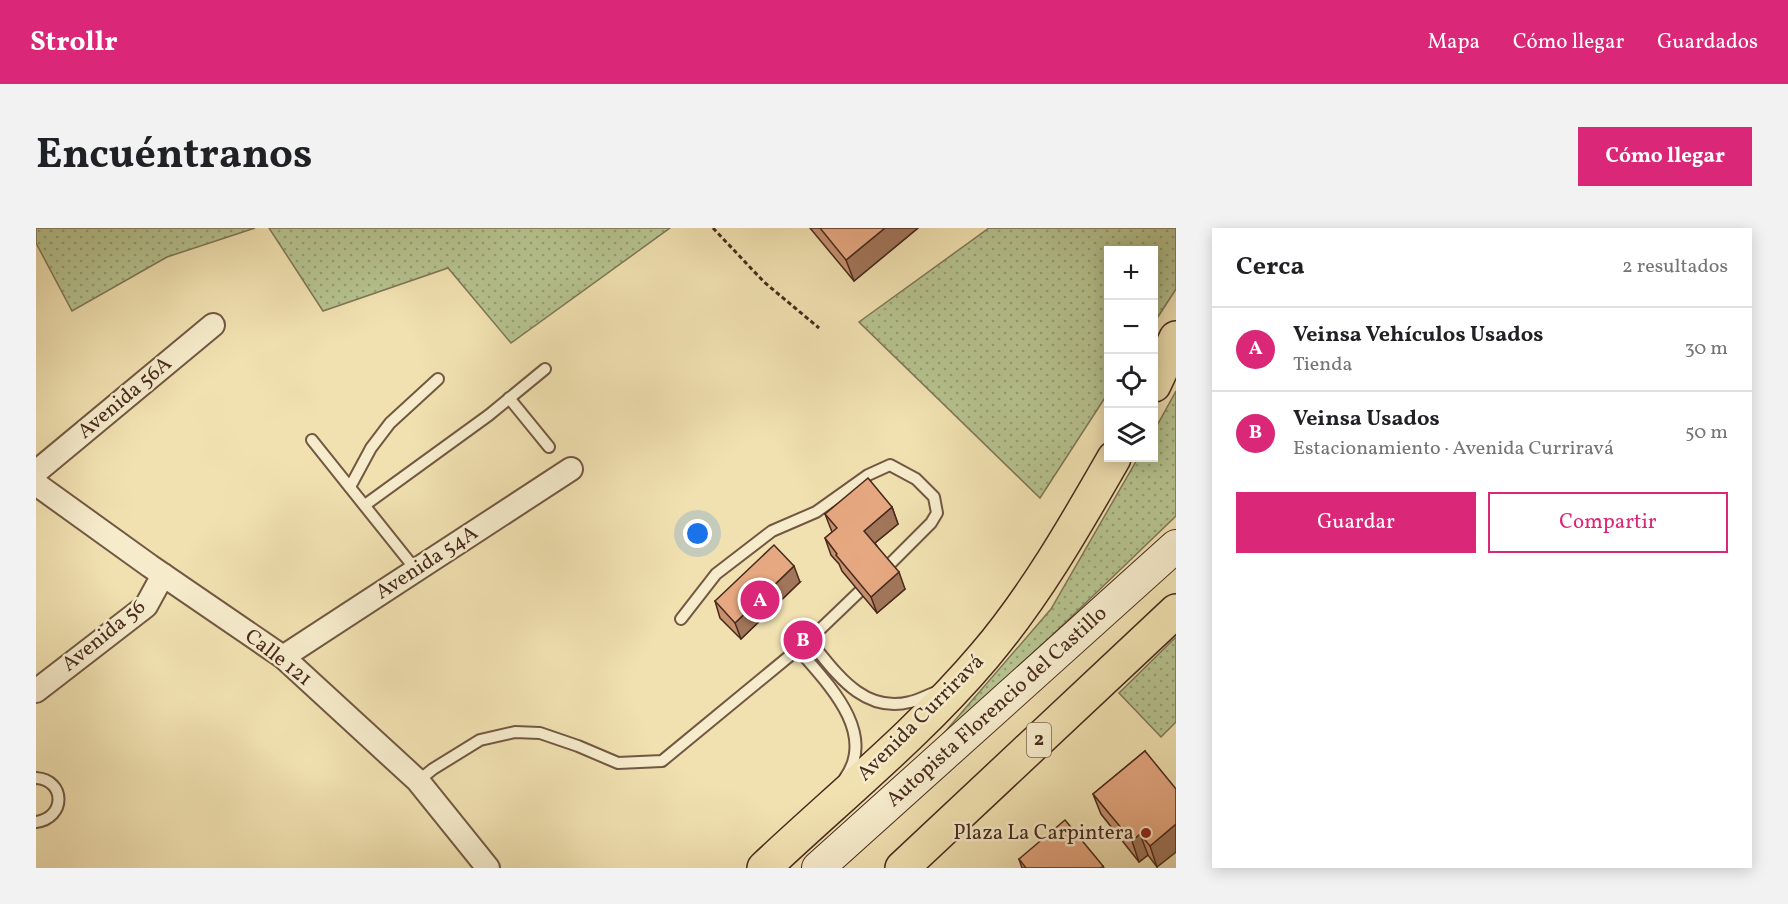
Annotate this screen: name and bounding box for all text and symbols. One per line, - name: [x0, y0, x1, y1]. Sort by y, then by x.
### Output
- text: Strollr: [30, 23, 118, 62]
- text: Mapa: [1427, 28, 1480, 57]
- text: Cómo llegar: [1513, 28, 1624, 57]
- text: Guardados: [1657, 28, 1758, 57]
- text: Encuéntranos: [36, 127, 312, 186]
- button: Cómo llegar: [1578, 127, 1752, 186]
- map controls: [1104, 246, 1158, 462]
- button: +: [1104, 246, 1158, 300]
- text: Cerca: [1236, 249, 1305, 285]
- text: 2 resultados: [1622, 253, 1728, 281]
- button: −: [1104, 300, 1158, 354]
- text: Veinsa Vehículos Usados: [1293, 320, 1543, 351]
- text: A: [1248, 335, 1263, 363]
- text: 30 m: [1684, 335, 1728, 363]
- street label: Avenida 56A: [72, 350, 179, 446]
- text: Tienda: [1293, 351, 1352, 379]
- button: locate: [1104, 354, 1158, 408]
- text: Veinsa Usados: [1293, 404, 1440, 435]
- button: layers: [1104, 408, 1158, 462]
- text: B: [1249, 419, 1262, 447]
- text: 50 m: [1685, 419, 1728, 447]
- text: Estacionamiento · Avenida Curriravá: [1293, 435, 1614, 463]
- button: Guardar: [1236, 492, 1476, 553]
- button: Compartir: [1488, 492, 1728, 553]
- street label: Avenida 54A: [370, 519, 484, 607]
- your location: [683, 519, 712, 548]
- pin: A: [740, 578, 780, 622]
- street label: Avenida 56: [56, 593, 152, 679]
- street label: Autopista Florencio del Castillo: [880, 600, 1114, 814]
- pin: B: [784, 618, 822, 662]
- street label: Calle 121: [238, 622, 318, 694]
- street label: Avenida Curriravá: [851, 648, 991, 788]
- road number: 2: [1027, 723, 1051, 757]
- place label: Plaza La Carpintera: [953, 819, 1134, 848]
- marker: Plaza La Carpintera: [1139, 826, 1153, 840]

